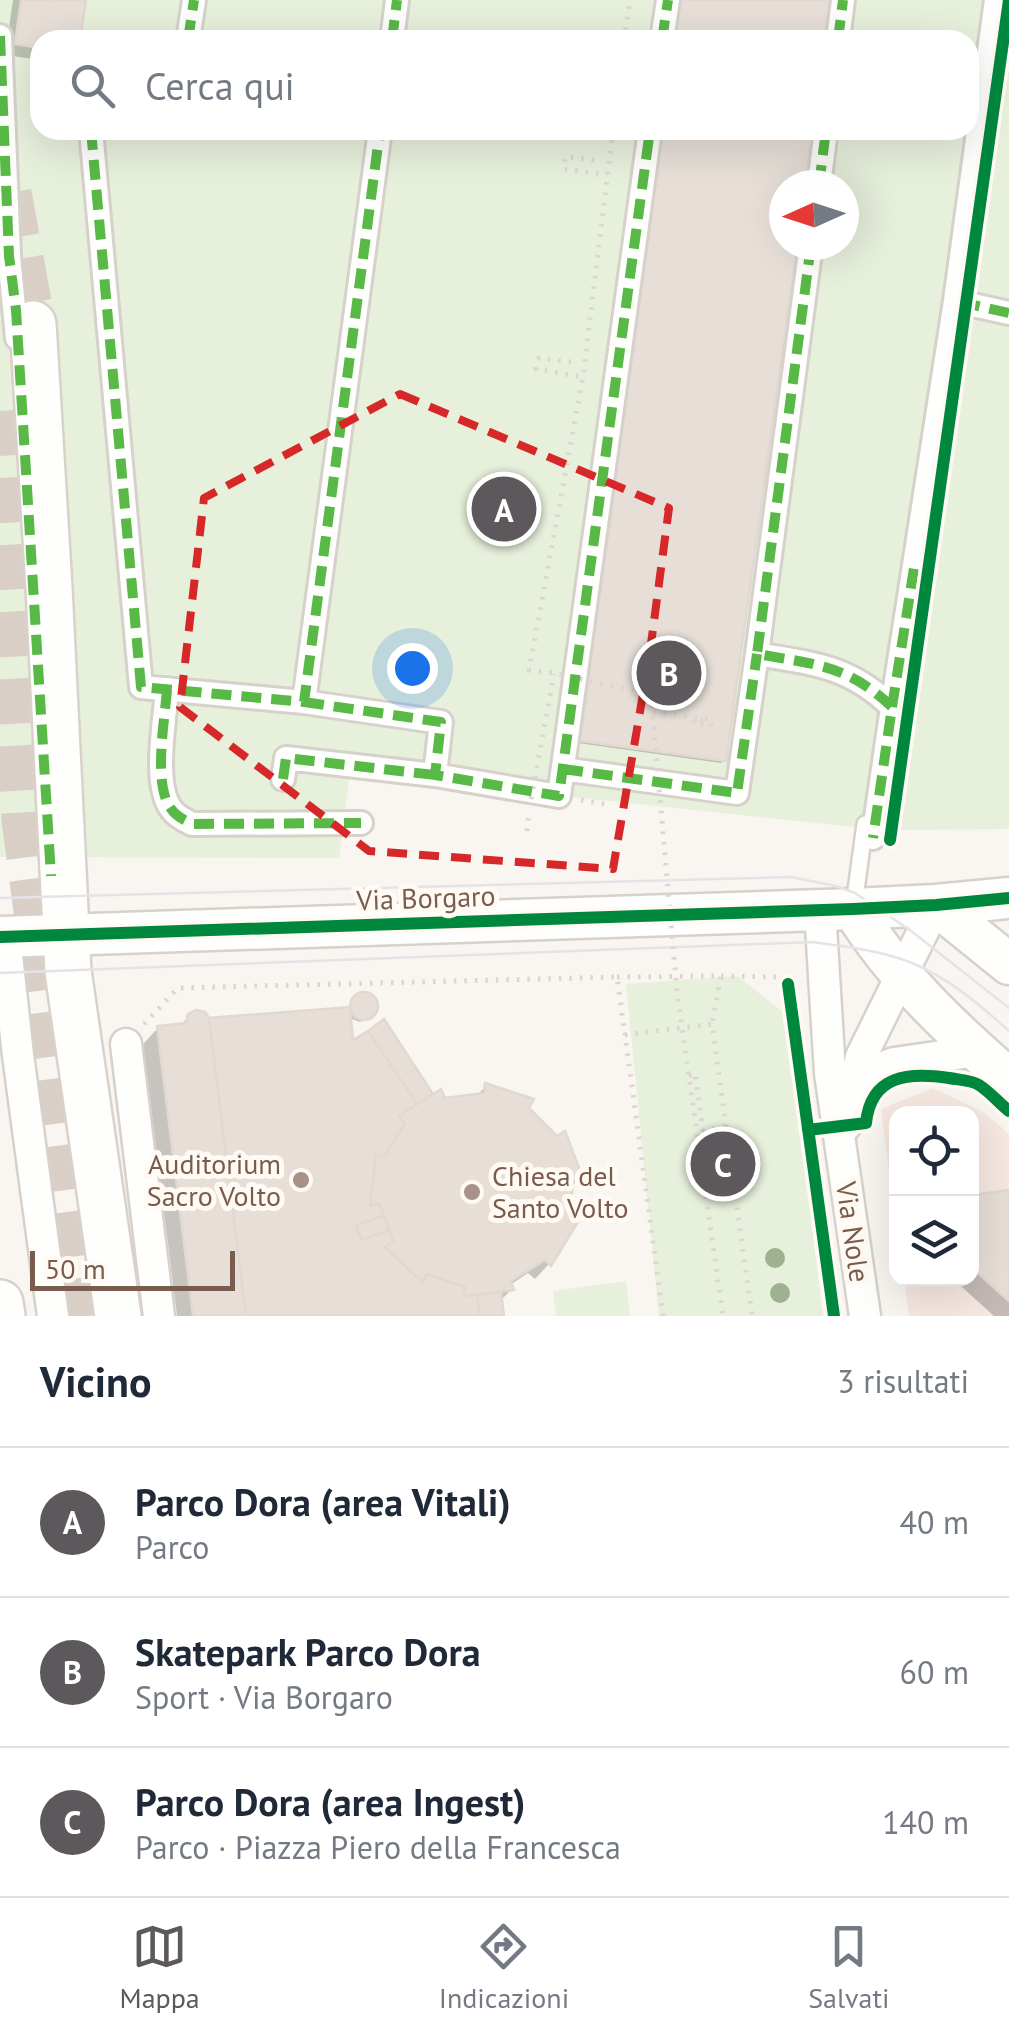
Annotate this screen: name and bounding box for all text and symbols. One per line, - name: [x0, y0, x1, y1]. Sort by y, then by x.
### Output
- search box: [30, 30, 979, 140]
- icon: search: [65, 58, 120, 113]
- text: Cerca qui: [145, 61, 295, 110]
- north arrow: [769, 170, 859, 260]
- pin: A: [472, 472, 536, 546]
- pin: B: [636, 636, 702, 710]
- your location: [387, 643, 438, 694]
- street label: Via Borgaro: [355, 877, 496, 918]
- map controls: [889, 1106, 979, 1286]
- button: locate: [889, 1106, 979, 1196]
- pin: C: [690, 1126, 756, 1202]
- place label: Auditorium Sacro Volto: [147, 1145, 281, 1214]
- place label: Chiesa del Santo Volto: [492, 1157, 629, 1226]
- marker: Auditorium Sacro Volto: [290, 1169, 312, 1191]
- street label: Via Nole: [828, 1178, 879, 1285]
- marker: Chiesa del Santo Volto: [461, 1181, 483, 1203]
- button: layers: [889, 1196, 979, 1286]
- scale bar: [30, 1246, 235, 1290]
- text: 50 m: [45, 1250, 106, 1287]
- text: Vicino: [40, 1354, 152, 1409]
- text: 3 risultati: [837, 1360, 969, 1402]
- text: Parco Dora (area Vitali): [135, 1477, 511, 1526]
- text: A: [63, 1501, 82, 1543]
- text: 40 m: [900, 1501, 969, 1543]
- text: Parco: [135, 1526, 209, 1568]
- text: Skatepark Parco Dora: [135, 1627, 481, 1676]
- text: B: [63, 1651, 82, 1693]
- text: 60 m: [900, 1651, 969, 1693]
- text: Sport · Via Borgaro: [135, 1676, 393, 1718]
- text: Parco Dora (area Ingest): [135, 1777, 525, 1826]
- text: C: [64, 1801, 81, 1843]
- text: 140 m: [882, 1801, 969, 1843]
- text: Parco · Piazza Piero della Francesca: [135, 1826, 621, 1868]
- tab: Mappa: [120, 1919, 200, 2016]
- tab: Indicazioni: [439, 1919, 569, 2016]
- tab: Salvati: [808, 1919, 889, 2016]

